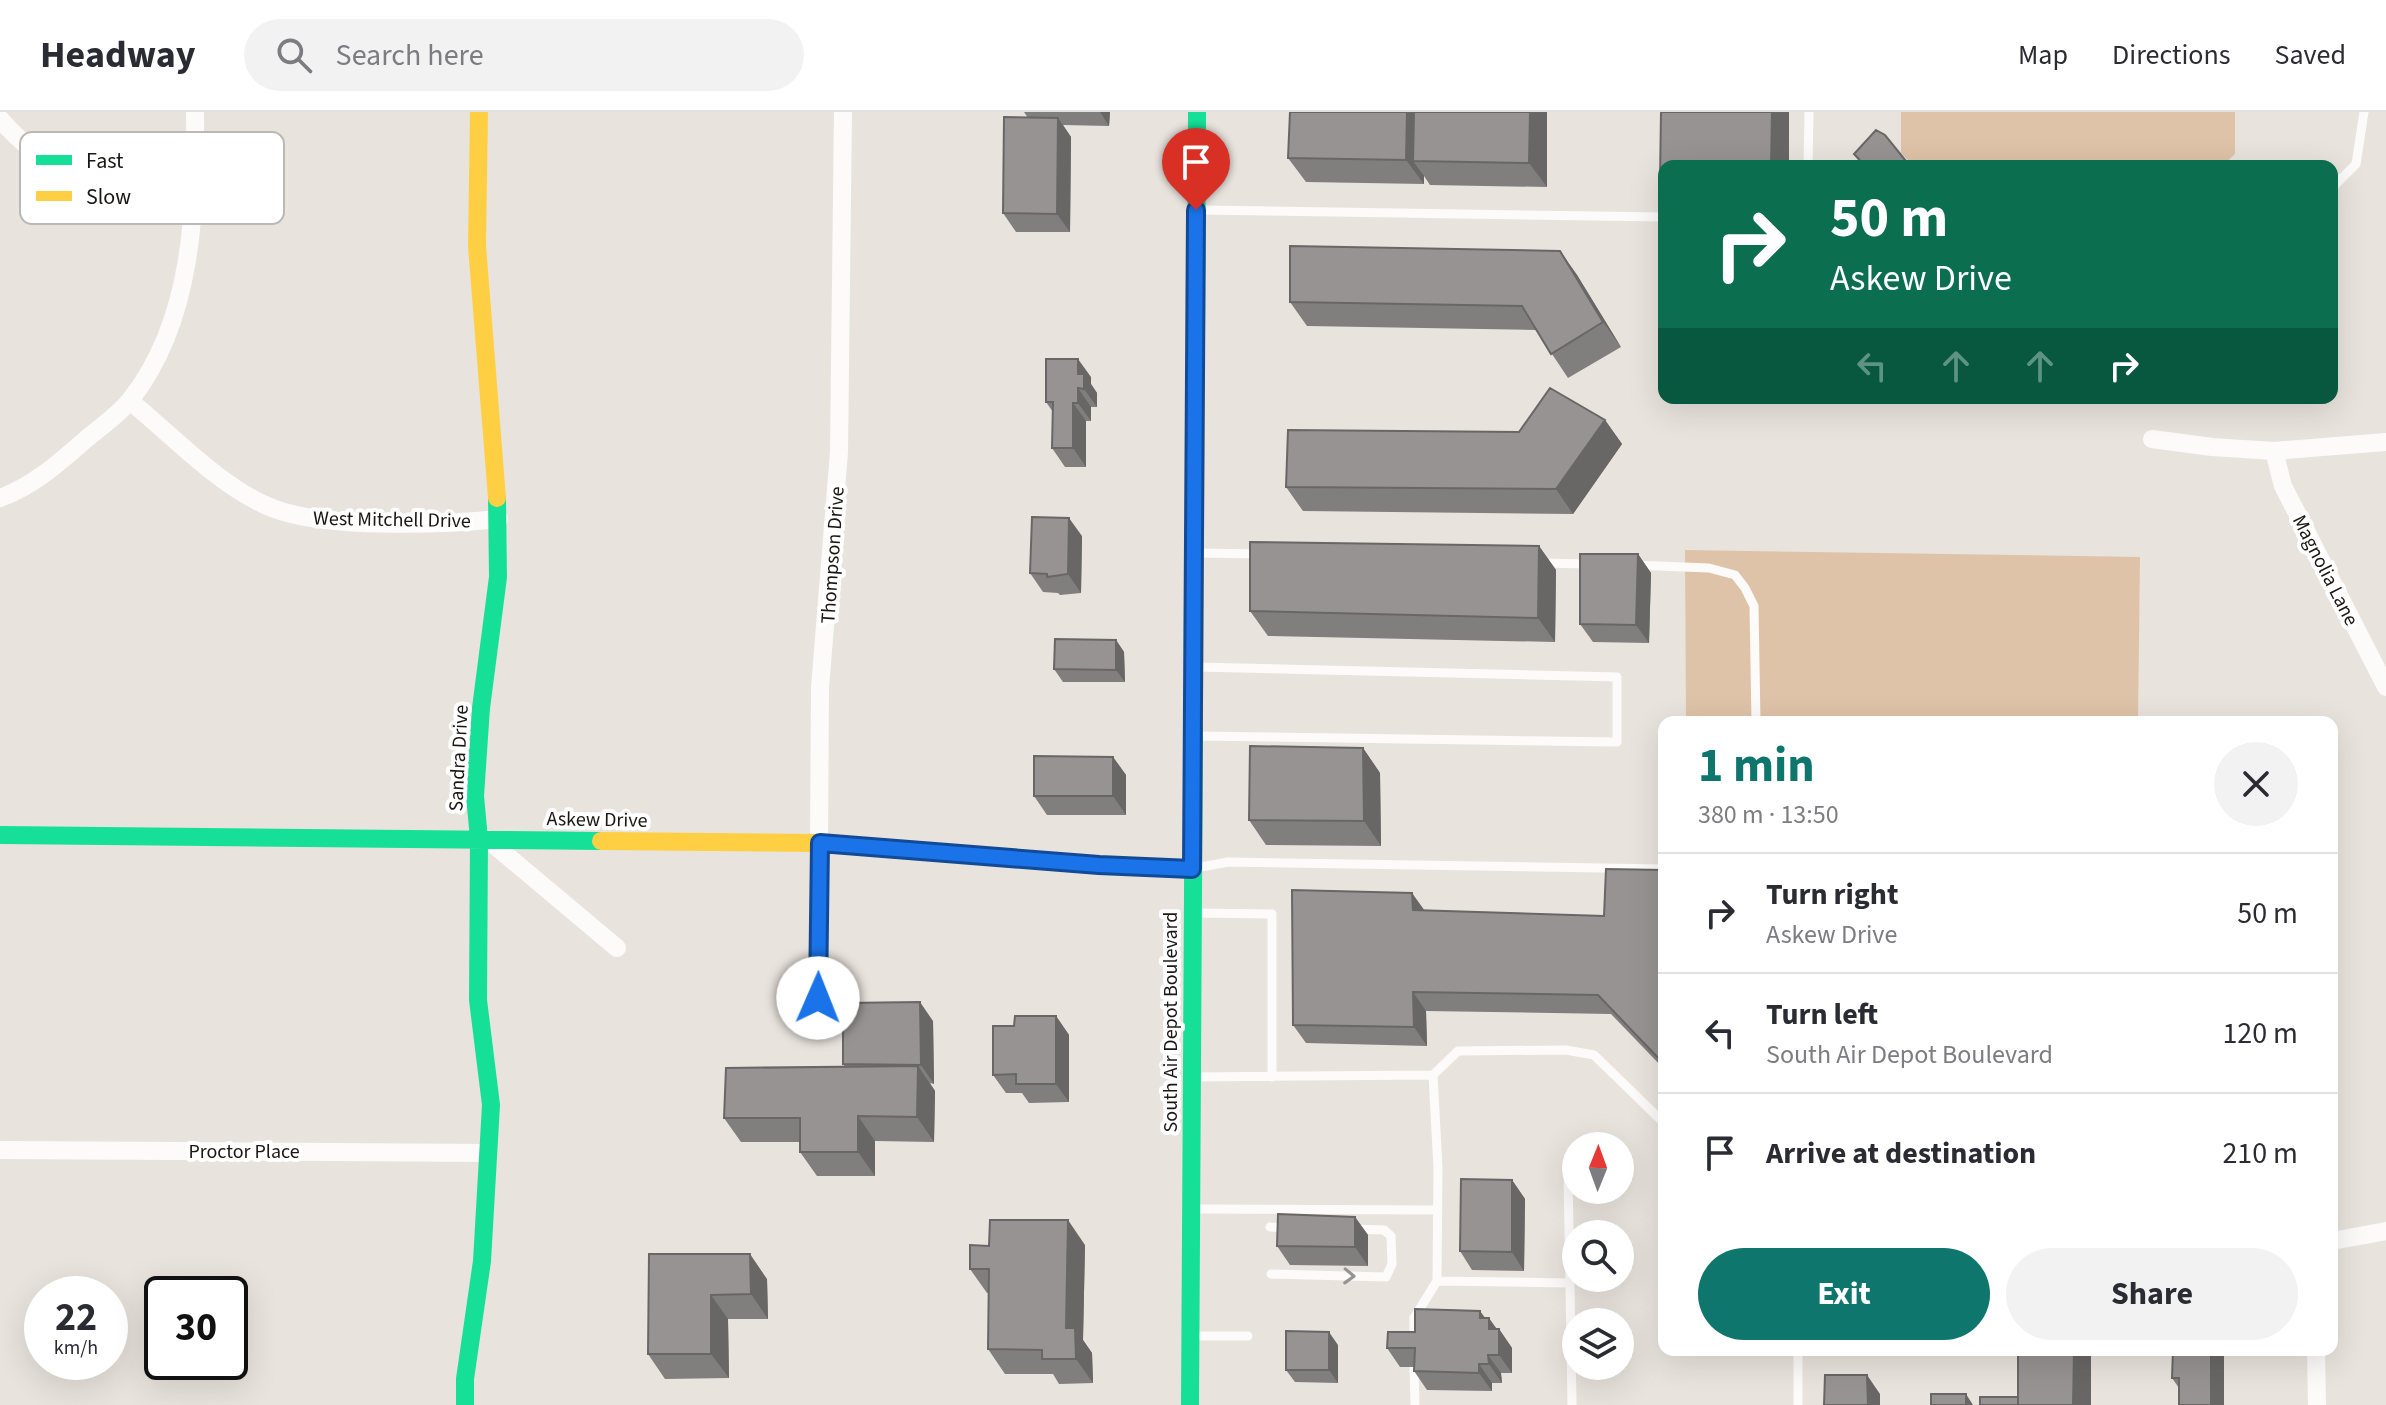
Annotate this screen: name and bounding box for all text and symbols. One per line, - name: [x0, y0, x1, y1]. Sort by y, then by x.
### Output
- search box: [244, 19, 804, 91]
- text: Headway: [40, 28, 196, 82]
- icon: search: [272, 33, 316, 77]
- text: Search here: [336, 34, 484, 77]
- text: Map: [2018, 35, 2068, 75]
- text: Directions: [2112, 35, 2231, 75]
- text: Saved: [2275, 35, 2346, 75]
- pin: [1162, 128, 1230, 210]
- legend: [20, 132, 284, 224]
- icon: arrive: [1174, 140, 1218, 184]
- text: Fast: [86, 145, 124, 177]
- text: 50 m: [1830, 179, 1948, 258]
- text: Slow: [86, 181, 131, 213]
- icon: right: [1698, 192, 1802, 296]
- text: Askew Drive: [1830, 253, 2012, 304]
- icon: left: [1850, 344, 1894, 388]
- icon: ahead: [1934, 344, 1978, 388]
- icon: ahead: [2018, 344, 2062, 388]
- icon: right: [2102, 344, 2146, 388]
- street label: Thompson Drive: [814, 485, 852, 625]
- street label: West Mitchell Drive: [313, 505, 471, 535]
- street label: Magnolia Lane: [2285, 510, 2365, 631]
- street label: Sandra Drive: [442, 704, 476, 812]
- text: 1 min: [1698, 732, 1815, 800]
- button: close: [2214, 742, 2298, 826]
- text: 380 m · 13:50: [1698, 796, 1839, 833]
- street label: Askew Drive: [546, 805, 648, 835]
- text: Turn right: [1766, 873, 1898, 916]
- icon: right: [1698, 891, 1742, 935]
- text: 50 m: [2237, 892, 2298, 935]
- street label: South Air Depot Boulevard: [1157, 912, 1185, 1132]
- text: Askew Drive: [1766, 916, 1897, 953]
- position arrow: [776, 956, 860, 1040]
- text: Turn left: [1766, 993, 1878, 1036]
- icon: left: [1698, 1011, 1742, 1055]
- text: 120 m: [2222, 1012, 2298, 1055]
- text: South Air Depot Boulevard: [1766, 1036, 2053, 1073]
- icon: arrive: [1698, 1131, 1742, 1175]
- north arrow: [1562, 1132, 1634, 1204]
- map controls: [1562, 1132, 1634, 1380]
- text: Arrive at destination: [1766, 1132, 2036, 1175]
- text: 210 m: [2222, 1132, 2298, 1175]
- street label: Proctor Place: [188, 1138, 300, 1166]
- button: search: [1562, 1220, 1634, 1292]
- button: Exit: [1698, 1248, 1990, 1340]
- button: Share: [2006, 1248, 2298, 1340]
- one-way arrow: [1343, 1268, 1356, 1285]
- speed limit sign: 30: [144, 1276, 248, 1380]
- text: 22: [55, 1289, 97, 1346]
- button: layers: [1562, 1308, 1634, 1380]
- text: km/h: [54, 1334, 98, 1362]

